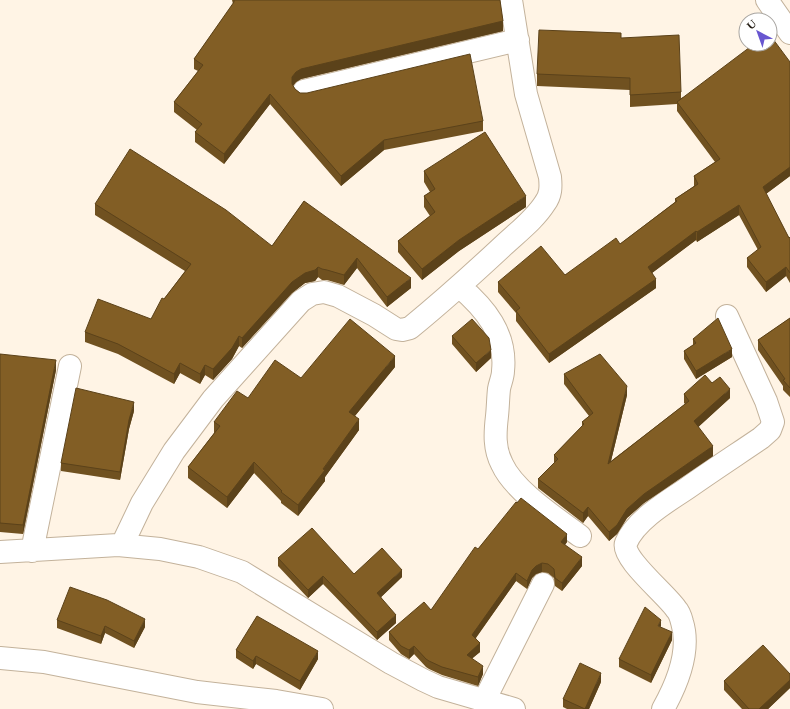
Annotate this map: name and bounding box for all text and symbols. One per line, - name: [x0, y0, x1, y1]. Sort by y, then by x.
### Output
- north arrow: [738, 12, 778, 52]
- text: U: [743, 15, 761, 34]

